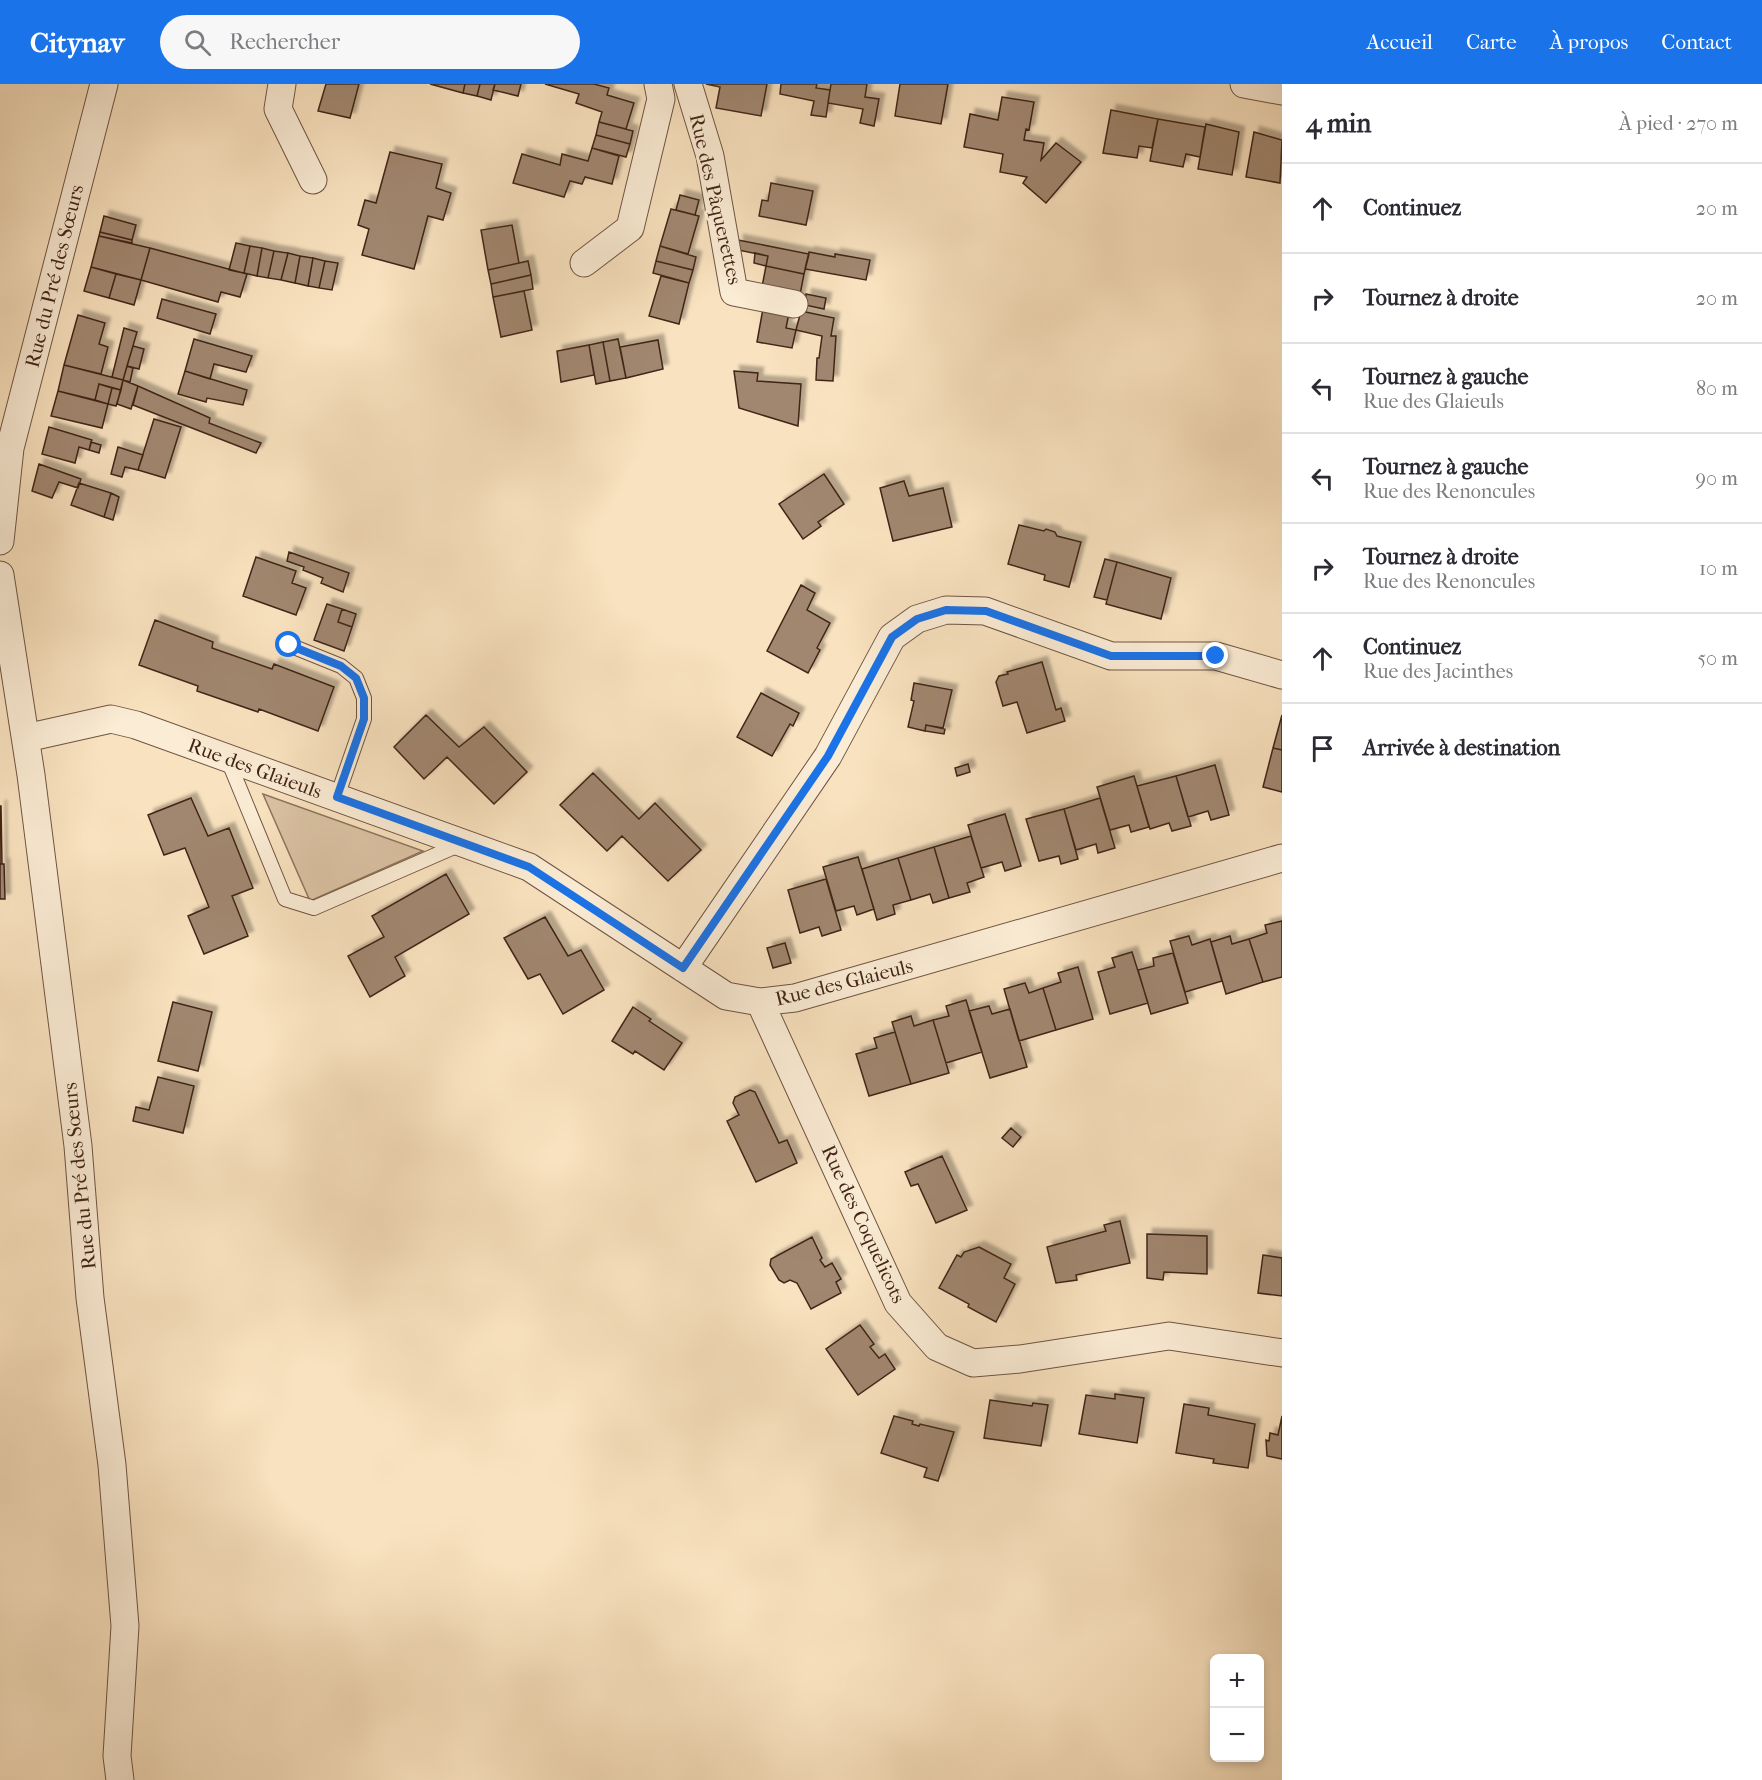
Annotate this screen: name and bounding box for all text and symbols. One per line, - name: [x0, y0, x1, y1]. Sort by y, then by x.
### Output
- search box: [160, 15, 580, 69]
- text: Citynav: [30, 26, 124, 59]
- icon: search: [181, 26, 214, 59]
- text: Rechercher: [229, 29, 340, 55]
- text: Accueil: [1367, 30, 1433, 54]
- text: Carte: [1466, 30, 1517, 54]
- text: À propos: [1550, 30, 1628, 54]
- text: Contact: [1661, 30, 1732, 54]
- text: 4 min: [1306, 108, 1371, 139]
- street label: Rue des Pâquerettes: [685, 111, 746, 287]
- text: À pied · 270 m: [1619, 112, 1738, 135]
- street label: Rue du Pré des Sœurs: [21, 182, 88, 370]
- icon: ahead: [1306, 192, 1339, 225]
- text: Continuez: [1363, 195, 1461, 221]
- text: 20 m: [1696, 197, 1738, 220]
- icon: right: [1306, 282, 1339, 315]
- text: Tournez à droite: [1363, 285, 1519, 311]
- text: 20 m: [1696, 287, 1738, 310]
- text: Tournez à gauche: [1363, 364, 1528, 390]
- icon: left: [1306, 372, 1339, 405]
- text: 80 m: [1696, 377, 1738, 400]
- text: Rue des Glaieuls: [1363, 390, 1504, 413]
- text: Tournez à gauche: [1363, 454, 1528, 480]
- icon: left: [1306, 462, 1339, 495]
- text: 90 m: [1696, 467, 1738, 490]
- text: Rue des Renoncules: [1363, 480, 1535, 503]
- text: Tournez à droite: [1363, 544, 1519, 570]
- icon: right: [1306, 552, 1339, 585]
- text: 10 m: [1699, 557, 1738, 580]
- text: Rue des Renoncules: [1363, 570, 1535, 593]
- route start: [275, 631, 301, 657]
- text: Continuez: [1363, 634, 1461, 660]
- route end: [1202, 642, 1228, 668]
- icon: ahead: [1306, 642, 1339, 675]
- text: 50 m: [1697, 647, 1738, 670]
- text: Rue des Jacinthes: [1363, 660, 1513, 683]
- icon: arrive: [1306, 732, 1339, 765]
- street label: Rue des Glaieuls: [185, 734, 325, 803]
- text: Arrivée à destination: [1363, 735, 1560, 761]
- street label: Rue des Glaieuls: [773, 954, 915, 1011]
- street label: Rue du Pré des Sœurs: [58, 1081, 101, 1271]
- street label: Rue des Coquelicots: [817, 1142, 910, 1307]
- map controls: [1210, 1654, 1264, 1762]
- button: +: [1210, 1654, 1264, 1708]
- button: −: [1210, 1708, 1264, 1762]

